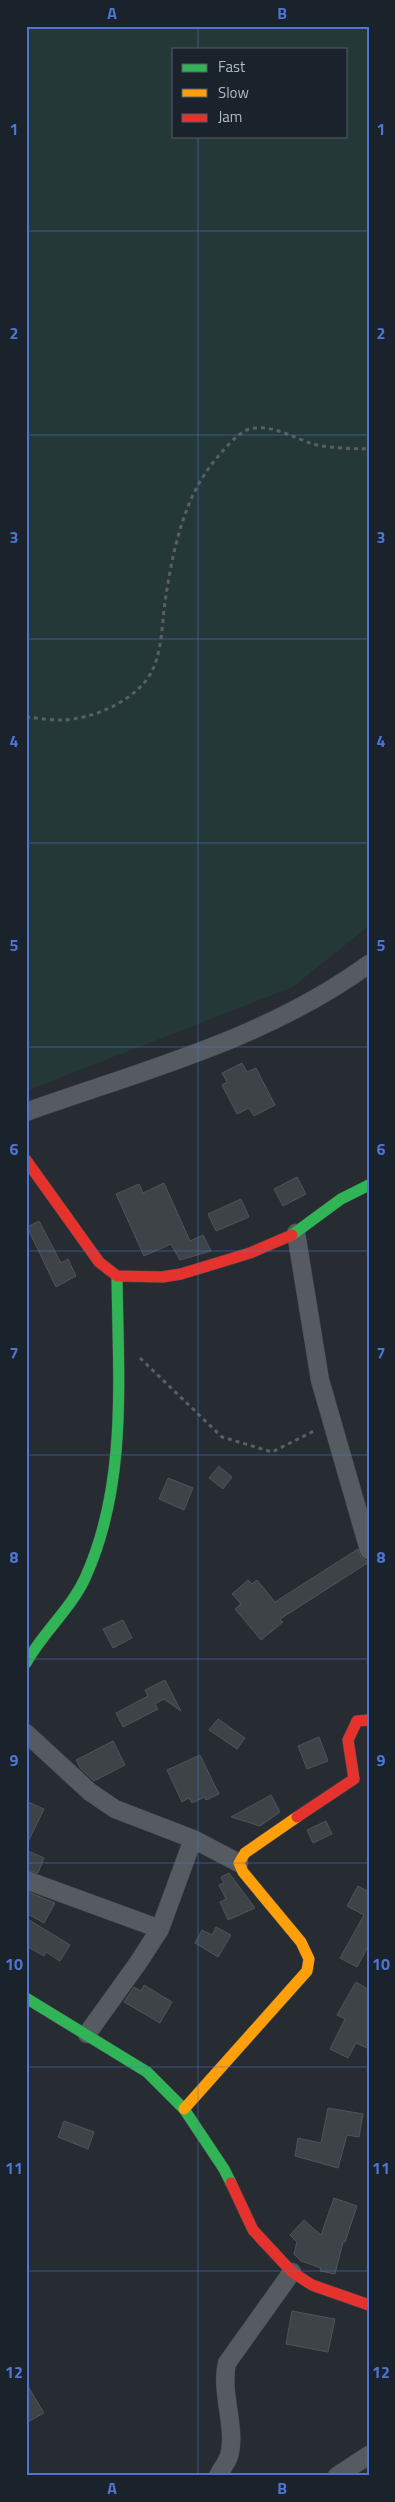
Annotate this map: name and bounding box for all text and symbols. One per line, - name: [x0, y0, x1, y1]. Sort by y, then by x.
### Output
- text: A: [107, 1, 117, 25]
- text: B: [277, 1, 287, 25]
- legend: [172, 48, 348, 138]
- text: Fast: [218, 55, 246, 78]
- text: Slow: [218, 81, 249, 104]
- text: Jam: [218, 105, 242, 128]
- text: 1: [10, 117, 18, 141]
- text: 1: [377, 117, 385, 141]
- text: 2: [10, 321, 18, 345]
- text: 2: [377, 321, 385, 345]
- text: 3: [10, 525, 18, 549]
- text: 3: [377, 525, 385, 549]
- text: 4: [10, 729, 19, 753]
- text: 4: [377, 729, 386, 753]
- text: 5: [10, 933, 19, 957]
- text: 5: [377, 933, 386, 957]
- text: 6: [10, 1137, 19, 1161]
- text: 6: [377, 1137, 386, 1161]
- text: 7: [10, 1341, 18, 1365]
- text: 7: [377, 1341, 385, 1365]
- text: 8: [10, 1545, 19, 1569]
- text: 8: [377, 1545, 386, 1569]
- text: 9: [10, 1748, 19, 1772]
- text: 9: [377, 1748, 386, 1772]
- text: 10: [5, 1952, 23, 1976]
- text: 10: [372, 1952, 390, 1976]
- text: 11: [5, 2156, 23, 2180]
- text: 11: [372, 2156, 390, 2180]
- text: 12: [5, 2360, 23, 2384]
- text: 12: [372, 2360, 390, 2384]
- text: A: [107, 2476, 117, 2500]
- text: B: [277, 2476, 287, 2500]

